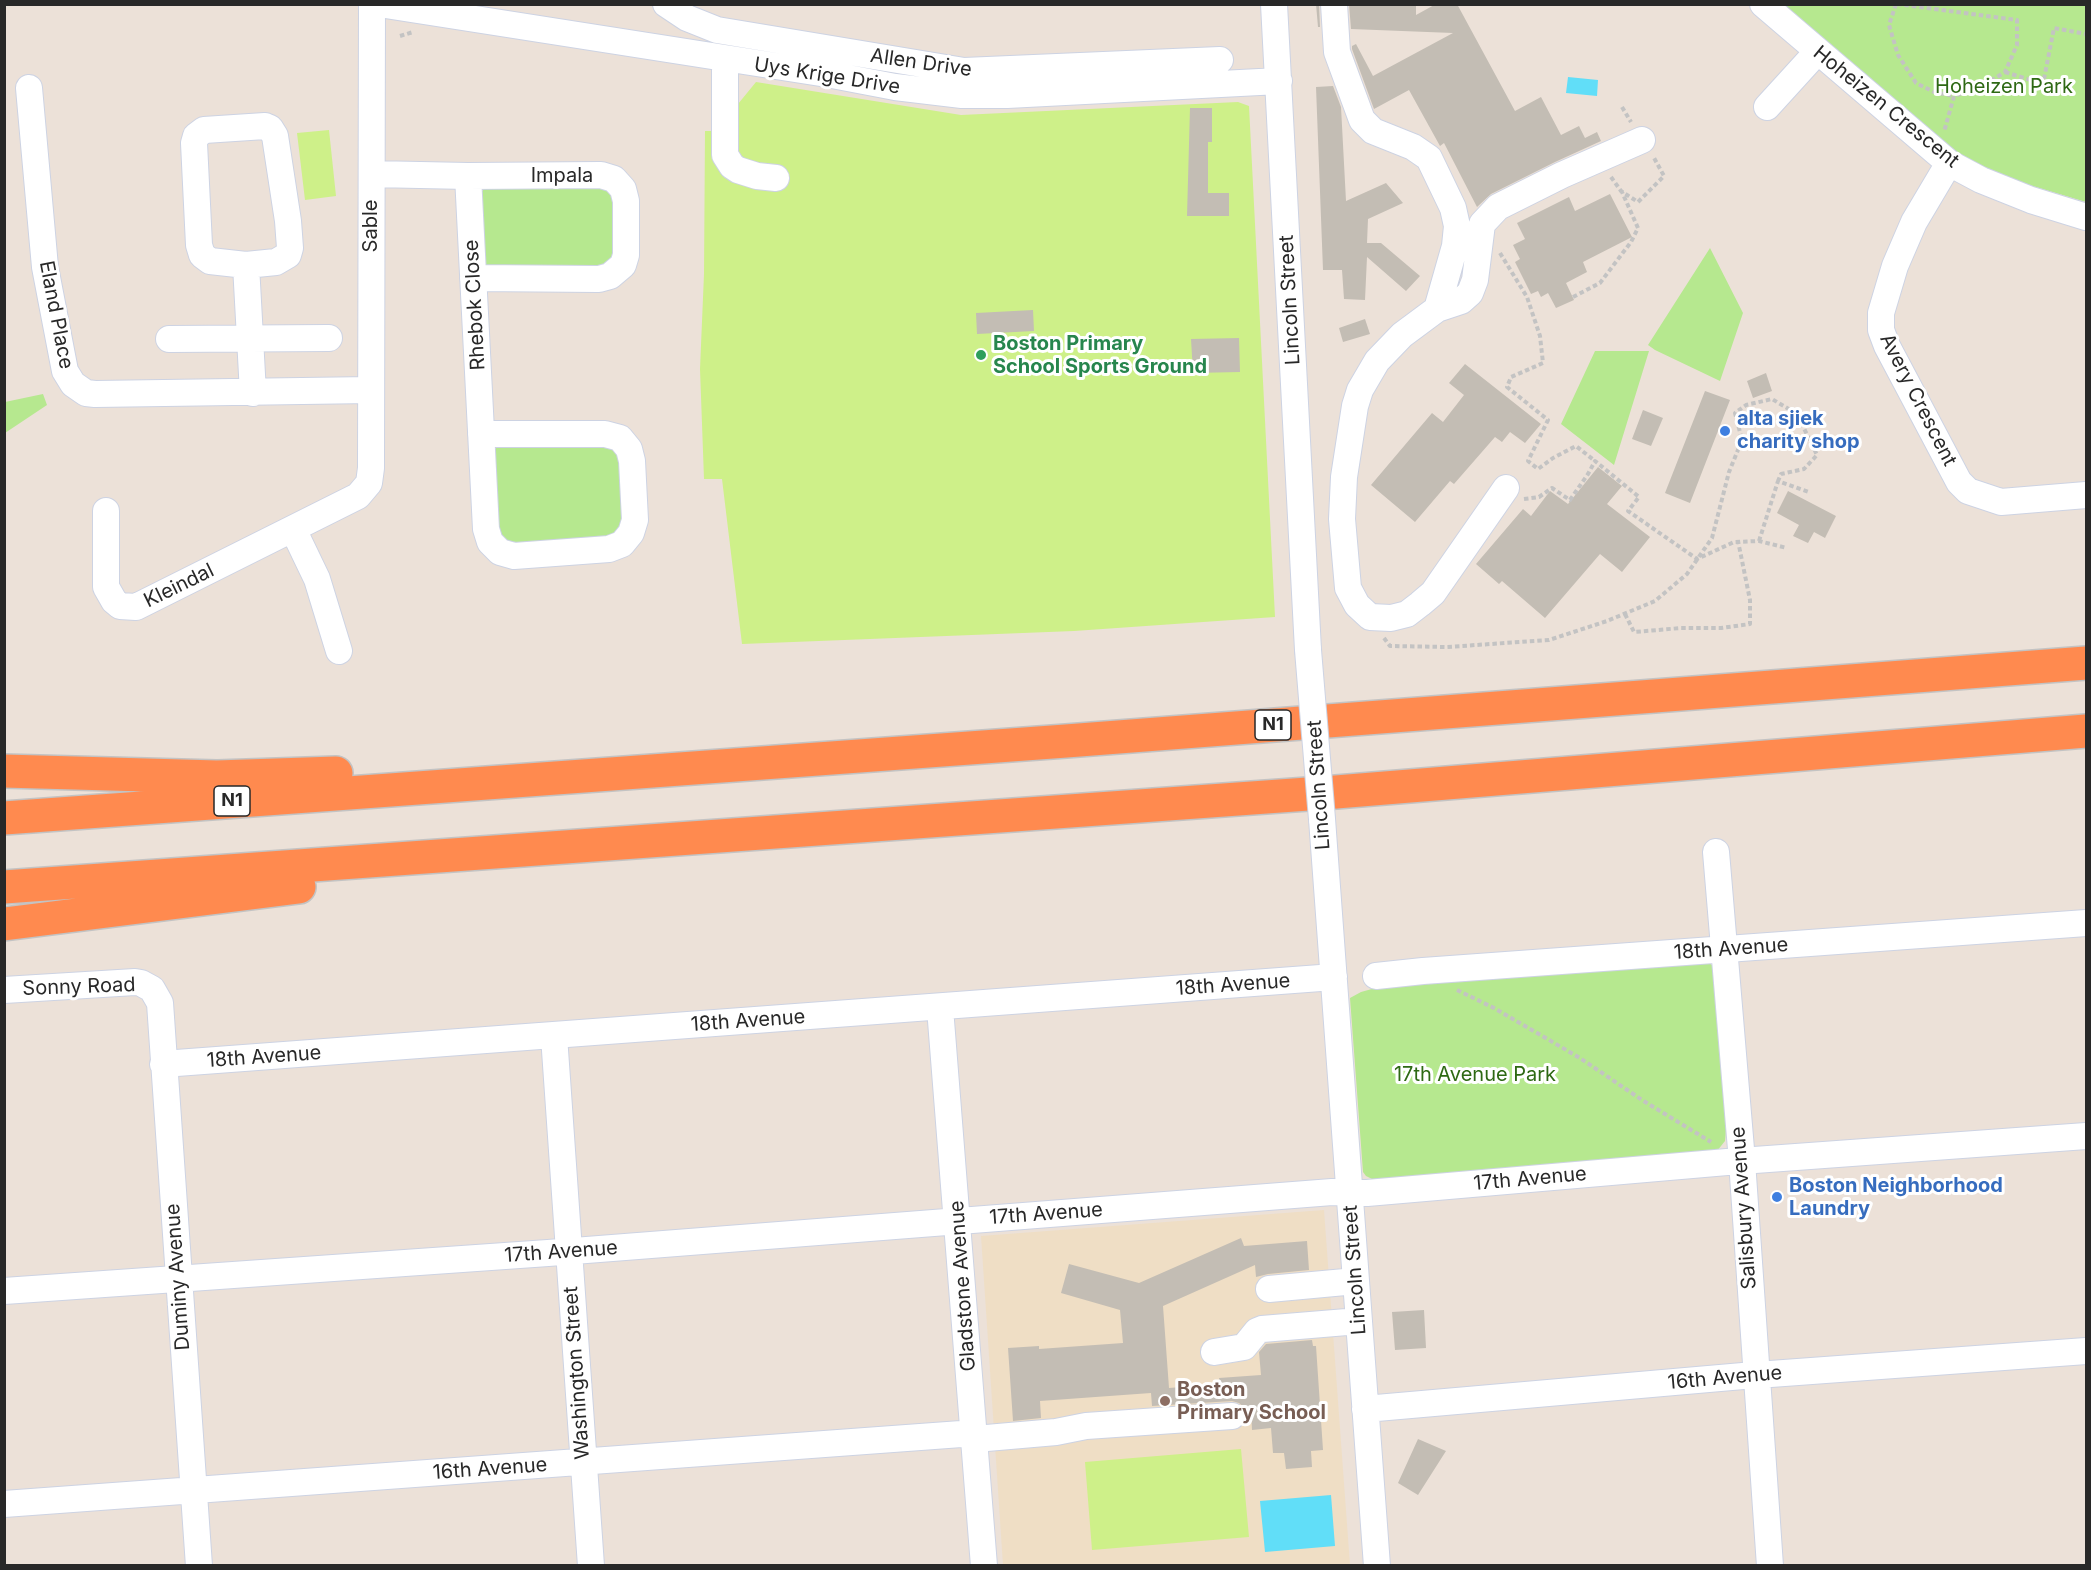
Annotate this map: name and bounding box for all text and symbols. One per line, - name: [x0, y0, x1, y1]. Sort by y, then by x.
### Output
- street label: Hoheizen Crescent: [1808, 41, 1964, 173]
- street label: Allen Drive: [869, 44, 973, 82]
- street label: Uys Krige Drive: [752, 53, 902, 99]
- park label: Hoheizen Park: [1935, 75, 2073, 99]
- street label: Impala: [531, 164, 593, 188]
- street label: Sable: [359, 200, 383, 252]
- street label: Lincoln Street: [1275, 234, 1305, 366]
- street label: Rhebok Close: [460, 239, 490, 371]
- street label: Eland Place: [34, 259, 78, 371]
- street label: Avery Crescent: [1874, 330, 1962, 470]
- place label: Boston Primary School Sports Ground: [993, 332, 1207, 379]
- marker: Boston Primary School Sports Ground: [974, 348, 988, 362]
- place label: alta sjiek charity shop: [1737, 407, 1860, 454]
- marker: alta sjiek charity shop: [1718, 424, 1732, 438]
- street label: Kleindal: [140, 559, 218, 613]
- road number: N1: [1255, 710, 1291, 740]
- street label: Lincoln Street: [1302, 719, 1336, 851]
- road number: N1: [214, 786, 250, 816]
- street label: 18th Avenue: [1673, 933, 1789, 965]
- street label: 18th Avenue: [1175, 969, 1291, 1001]
- street label: Sonny Road: [22, 973, 136, 1001]
- street label: 18th Avenue: [690, 1005, 806, 1037]
- street label: 18th Avenue: [206, 1041, 322, 1073]
- park label: 17th Avenue Park: [1394, 1063, 1556, 1087]
- street label: Salisbury Avenue: [1726, 1126, 1762, 1290]
- street label: 17th Avenue: [1472, 1162, 1588, 1196]
- place label: Boston Neighborhood Laundry: [1789, 1174, 2003, 1221]
- marker: Boston Neighborhood Laundry: [1770, 1190, 1784, 1204]
- street label: 17th Avenue: [988, 1198, 1104, 1230]
- street label: Gladstone Avenue: [945, 1200, 981, 1372]
- street label: Duminy Avenue: [161, 1203, 195, 1351]
- street label: Lincoln Street: [1338, 1204, 1372, 1336]
- street label: 17th Avenue: [503, 1236, 619, 1268]
- street label: Washington Street: [559, 1286, 595, 1460]
- street label: 16th Avenue: [1667, 1361, 1783, 1395]
- place label: Boston Primary School: [1177, 1378, 1326, 1425]
- marker: Boston Primary School: [1158, 1394, 1172, 1408]
- street label: 16th Avenue: [432, 1453, 548, 1485]

